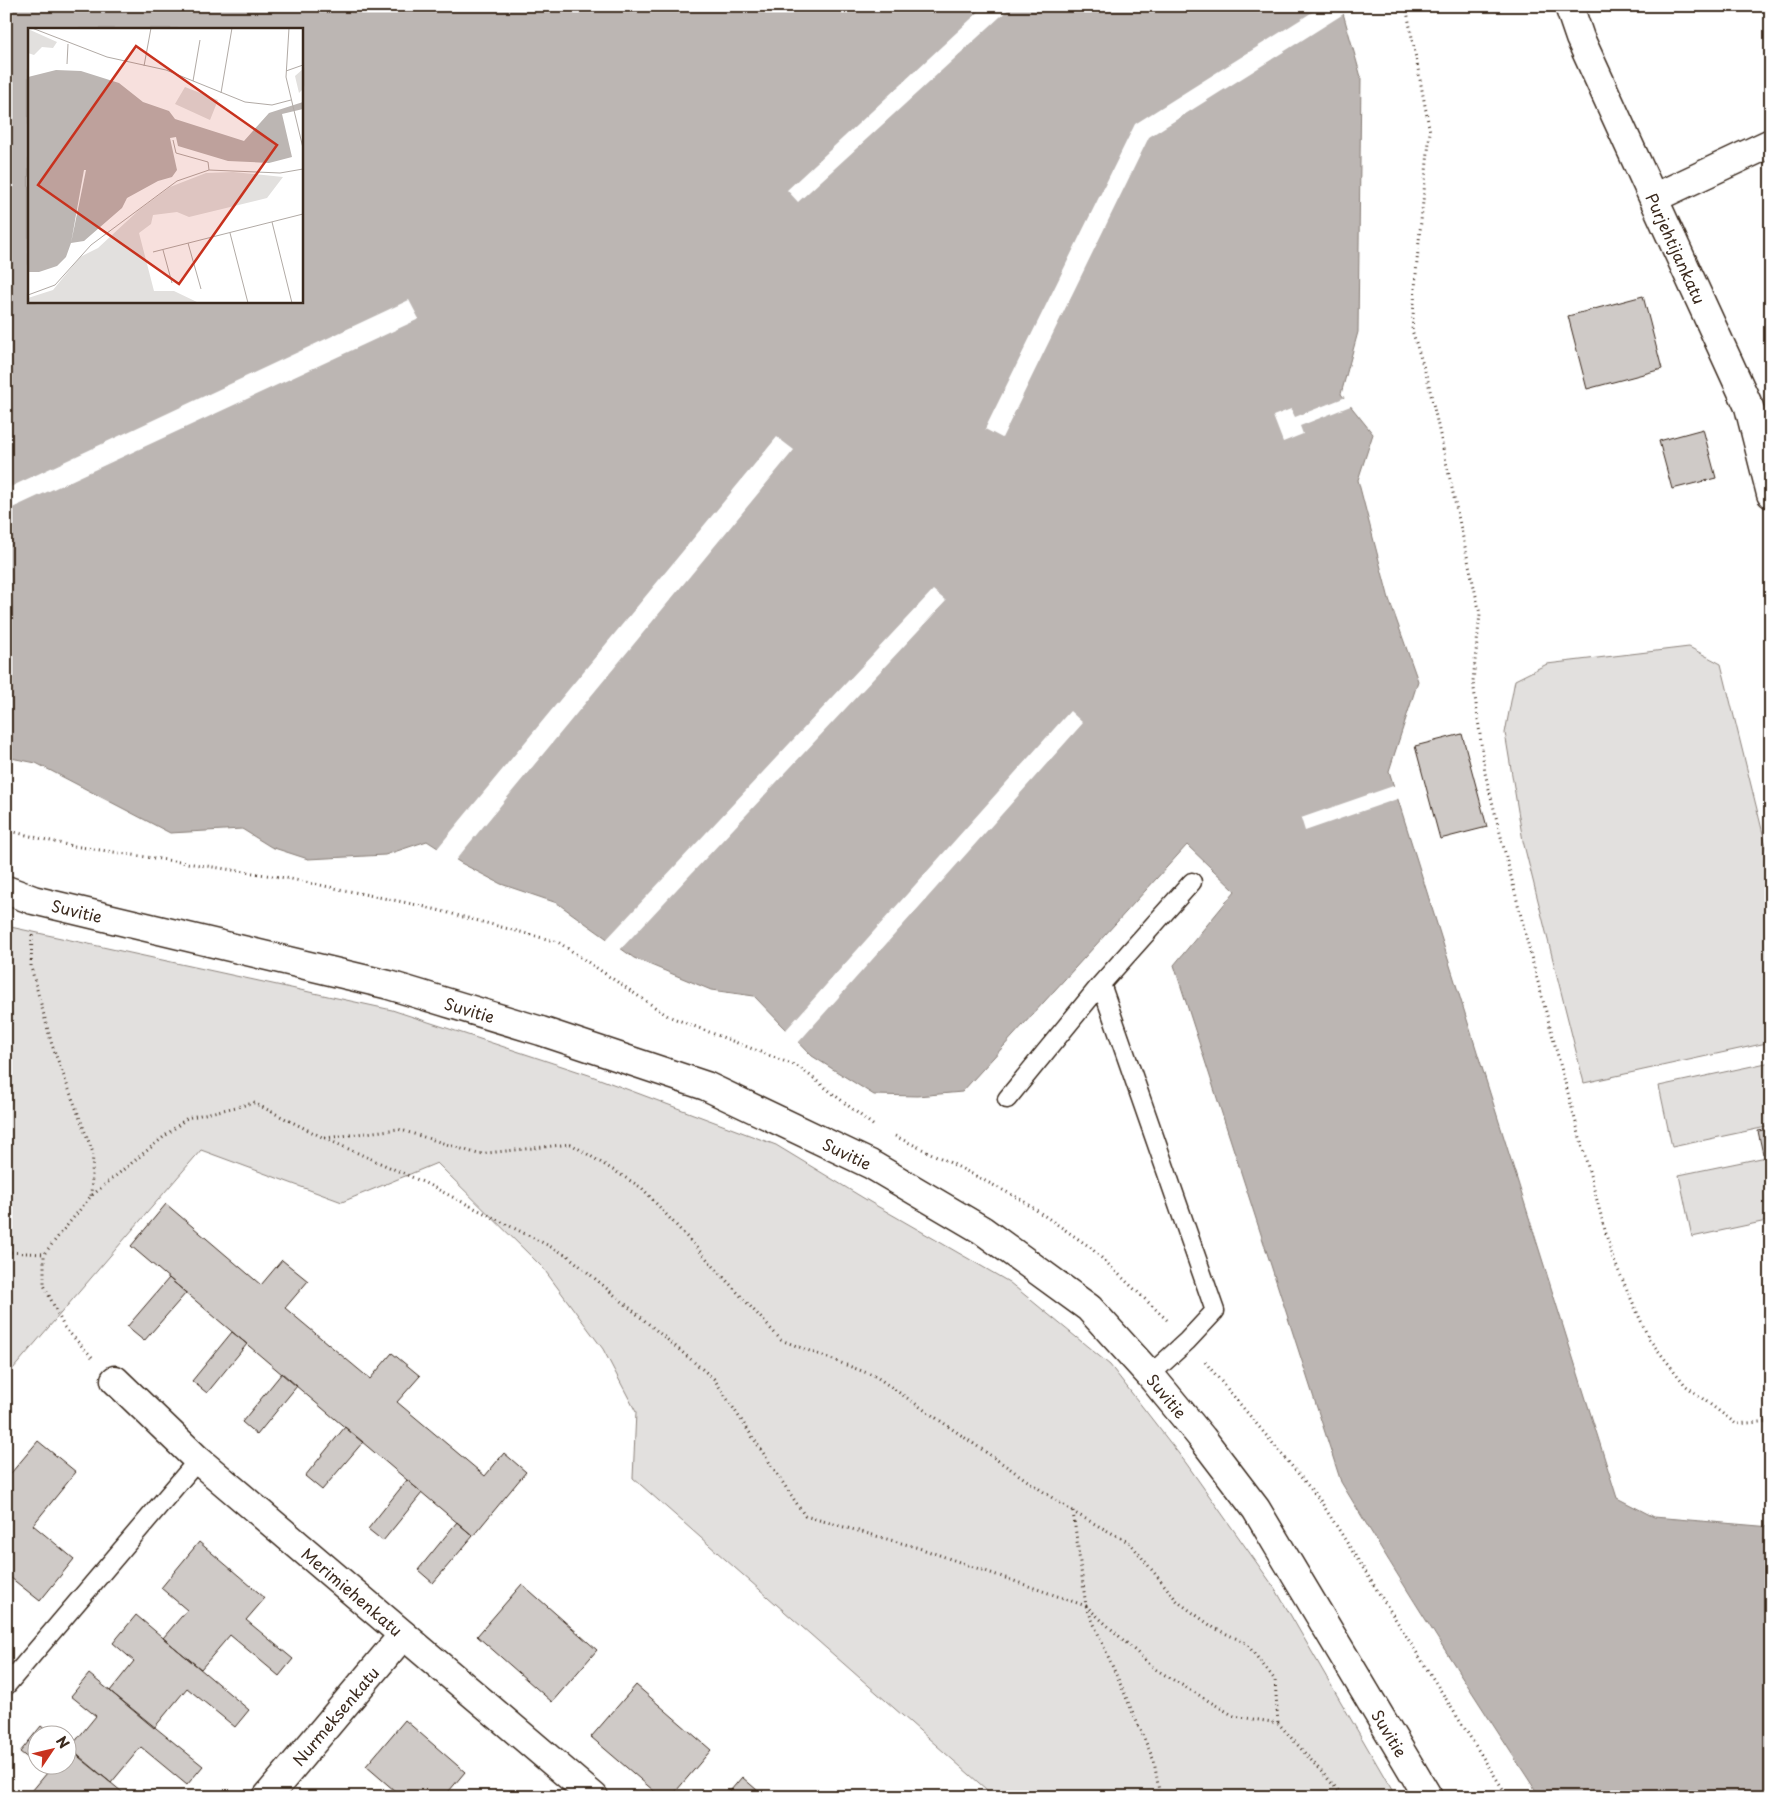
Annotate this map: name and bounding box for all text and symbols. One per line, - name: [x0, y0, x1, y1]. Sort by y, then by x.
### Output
- inset map: [28, 28, 302, 302]
- street label: Purjehtijankatu: [1640, 189, 1712, 307]
- street label: Suvitie: [49, 893, 105, 928]
- street label: Suvitie: [441, 990, 498, 1028]
- street label: Suvitie: [819, 1131, 876, 1175]
- street label: Suvitie: [1141, 1368, 1193, 1423]
- street label: Merimiehenkatu: [297, 1541, 408, 1641]
- street label: Nurmeksenkatu: [286, 1661, 384, 1771]
- street label: Suvitie: [1366, 1705, 1413, 1761]
- north arrow: [28, 1726, 78, 1776]
- text: N: [51, 1732, 75, 1753]

